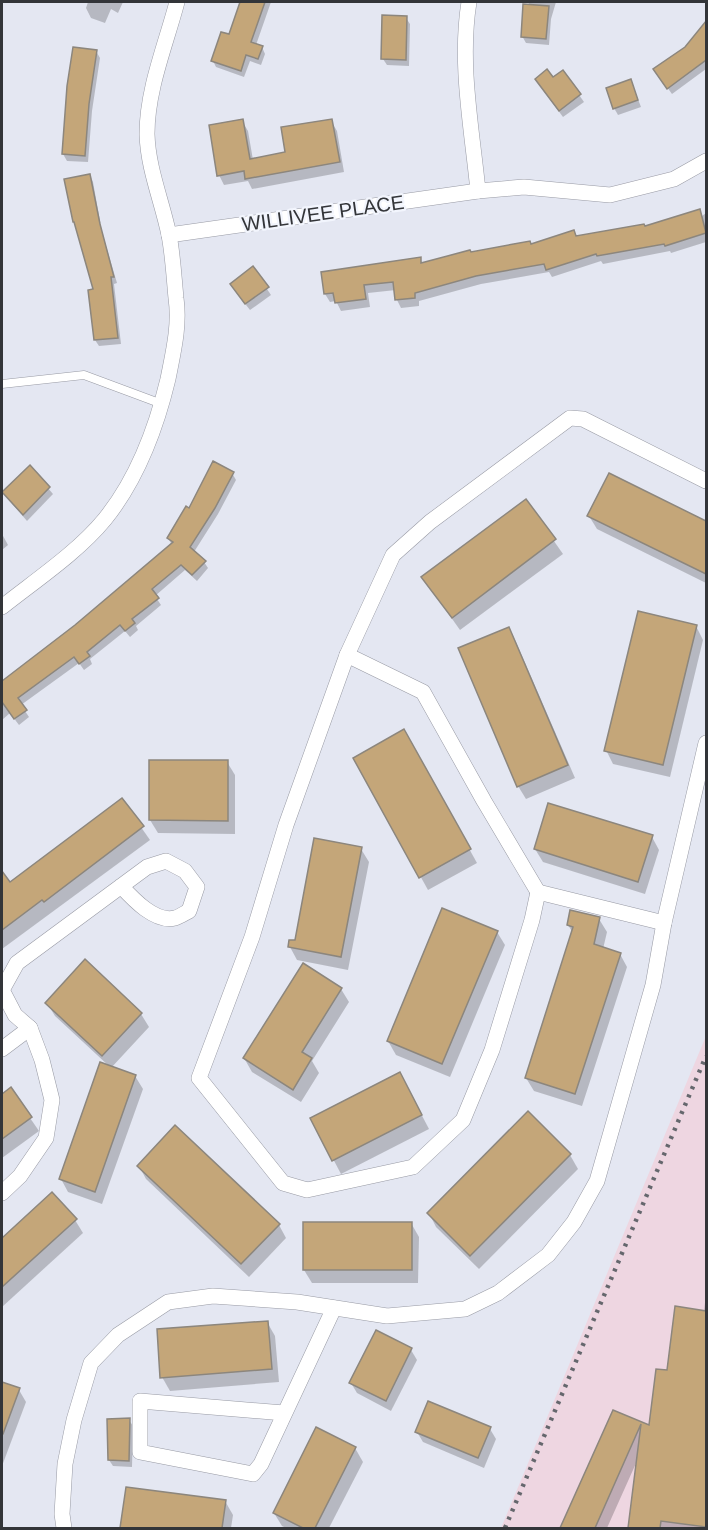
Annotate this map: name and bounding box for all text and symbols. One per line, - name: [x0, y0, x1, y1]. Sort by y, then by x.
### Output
- street label: WILLIVEE PLACE: [241, 191, 405, 235]

